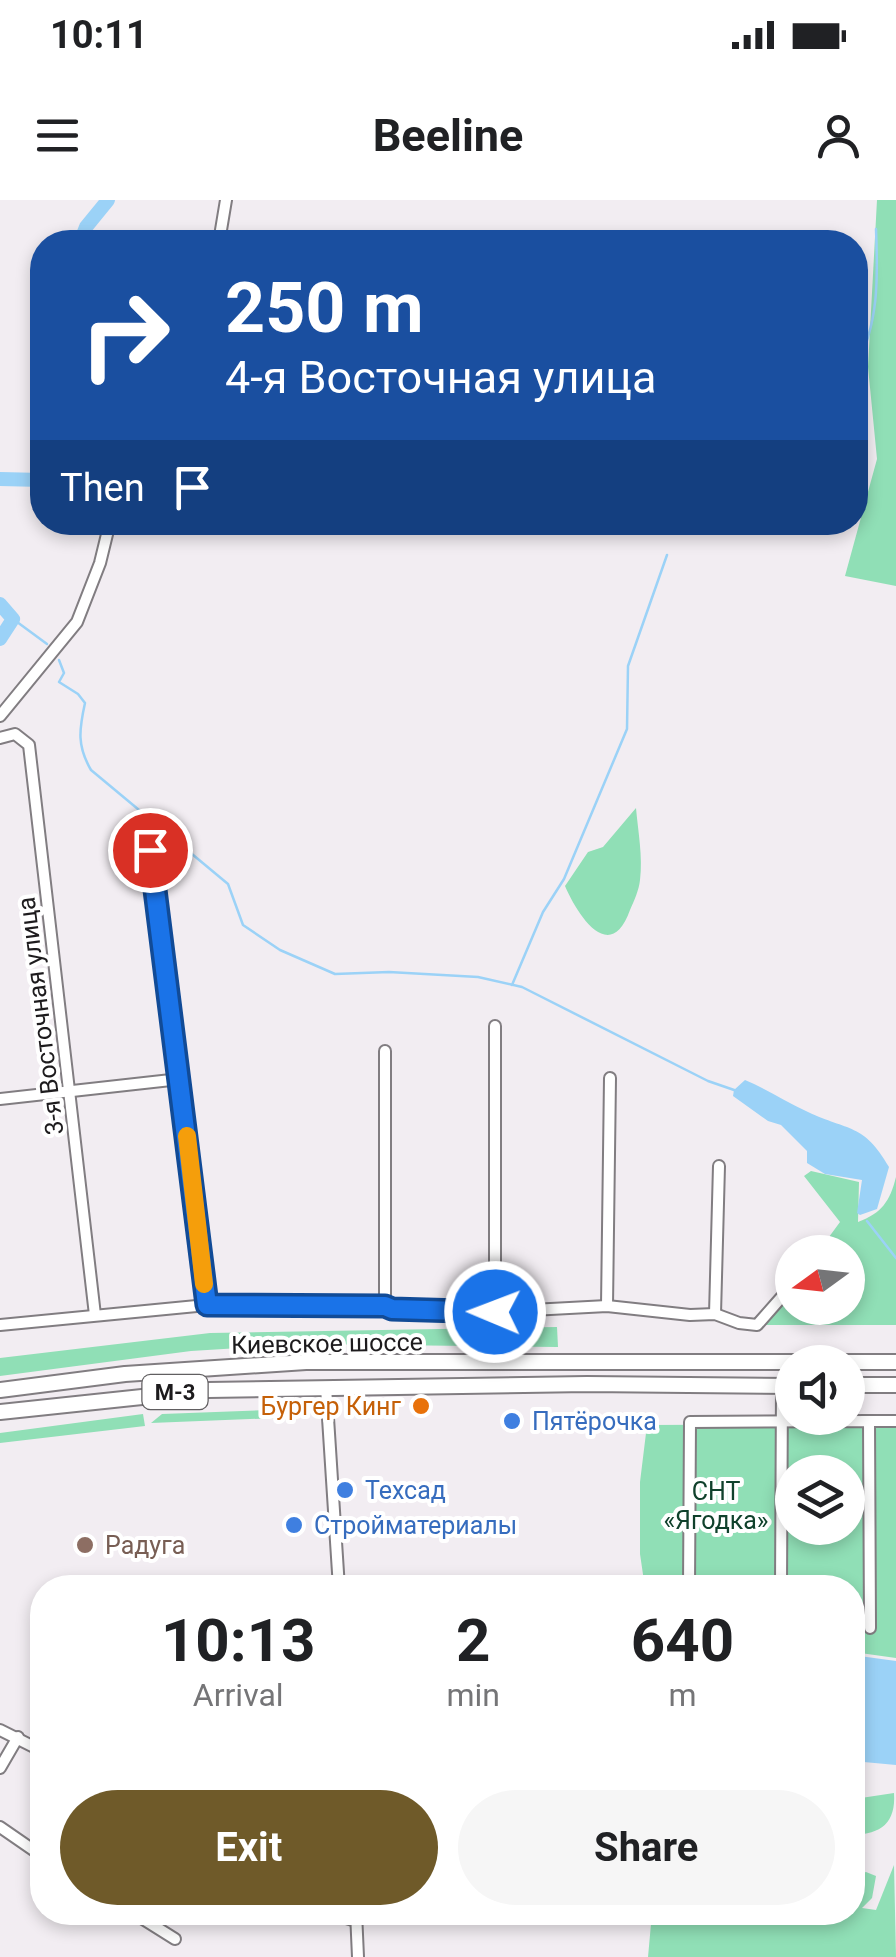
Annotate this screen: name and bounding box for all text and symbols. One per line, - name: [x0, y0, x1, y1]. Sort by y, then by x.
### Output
- text: 10:11: [50, 13, 148, 57]
- icon: menu: [30, 108, 85, 163]
- icon: person: [811, 108, 866, 163]
- text: Beeline: [373, 109, 523, 162]
- text: 250 m: [225, 267, 424, 349]
- icon: right: [60, 270, 190, 400]
- text: 4-я Восточная улица: [225, 351, 657, 404]
- icon: arrive: [165, 460, 220, 515]
- text: Then: [60, 466, 145, 510]
- pin: [108, 808, 193, 893]
- icon: arrive: [123, 823, 178, 878]
- street label: 3-я Восточная улица: [11, 895, 69, 1137]
- north arrow: [775, 1235, 865, 1325]
- map controls: [775, 1235, 865, 1545]
- position arrow: [443, 1260, 547, 1364]
- street label: Киевское шоссе: [231, 1327, 423, 1360]
- button: sound: [775, 1345, 865, 1435]
- road number: М-3: [142, 1375, 208, 1409]
- place label: Бургер Кинг: [260, 1392, 401, 1421]
- marker: Бургер Кинг: [410, 1395, 432, 1417]
- place label: Пятёрочка: [532, 1407, 657, 1436]
- marker: Пятёрочка: [501, 1410, 523, 1432]
- button: layers: [775, 1455, 865, 1545]
- place label: Техсад: [365, 1476, 446, 1505]
- park label: СНТ «Ягодка»: [663, 1477, 769, 1535]
- marker: Техсад: [334, 1479, 356, 1501]
- place label: Стройматериалы: [314, 1511, 517, 1540]
- marker: Стройматериалы: [283, 1514, 305, 1536]
- place label: Радуга: [105, 1531, 185, 1560]
- marker: Радуга: [74, 1534, 96, 1556]
- text: 10:13: [161, 1605, 316, 1676]
- text: 2: [456, 1605, 490, 1676]
- text: 640: [631, 1605, 734, 1676]
- text: Arrival: [193, 1676, 284, 1714]
- text: min: [446, 1676, 500, 1714]
- text: m: [668, 1676, 696, 1714]
- button: Exit: [60, 1790, 438, 1905]
- button: Share: [458, 1790, 835, 1905]

